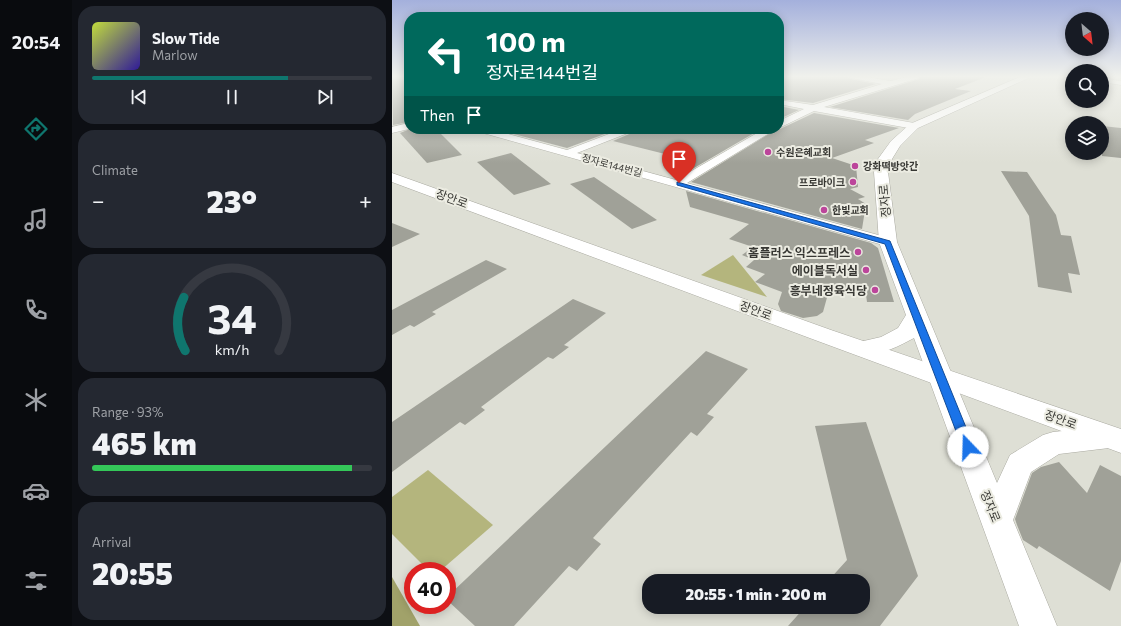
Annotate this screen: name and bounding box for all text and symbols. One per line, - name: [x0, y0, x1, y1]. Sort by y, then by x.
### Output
- north arrow: [1065, 12, 1109, 56]
- map controls: [1065, 12, 1109, 160]
- text: 100 m: [486, 24, 566, 58]
- icon: left: [420, 28, 472, 80]
- text: Slow Tide: [152, 29, 220, 47]
- text: 20:54: [12, 31, 60, 53]
- text: Marlow: [152, 47, 198, 63]
- text: 정자로144번길: [486, 61, 598, 83]
- button: search: [1065, 64, 1109, 108]
- icon: previous: [128, 86, 150, 108]
- icon: pause: [221, 86, 243, 108]
- icon: next: [314, 86, 336, 108]
- icon: arrive: [463, 104, 485, 126]
- text: Then: [420, 106, 455, 124]
- icon: directions: [22, 115, 50, 143]
- button: layers: [1065, 116, 1109, 160]
- pin: [662, 142, 696, 183]
- place label: 수원은혜교회: [776, 146, 831, 158]
- marker: 수원은혜교회: [763, 147, 773, 157]
- icon: arrive: [668, 148, 690, 170]
- street label: 정자로144번길: [580, 151, 644, 179]
- place label: 강화떡방앗간: [863, 160, 918, 172]
- marker: 강화떡방앗간: [850, 161, 860, 171]
- text: Climate: [92, 162, 138, 178]
- place label: 프로바이크: [799, 176, 845, 188]
- marker: 프로바이크: [848, 177, 858, 187]
- text: 23°: [207, 182, 257, 219]
- street label: 정자로: [876, 184, 892, 218]
- street label: 장안로: [434, 186, 470, 210]
- text: −: [92, 187, 105, 214]
- text: +: [359, 187, 372, 214]
- place label: 한빛교회: [832, 204, 869, 216]
- marker: 한빛교회: [819, 205, 829, 215]
- icon: music: [22, 206, 50, 234]
- place label: 홈플러스 익스프레스: [748, 245, 850, 259]
- marker: 홈플러스 익스프레스: [853, 247, 863, 257]
- place label: 에이블독서실: [792, 263, 858, 277]
- marker: 에이블독서실: [861, 265, 871, 275]
- place label: 흥부네정육식당: [790, 283, 867, 297]
- marker: 흥부네정육식당: [870, 285, 880, 295]
- text: 34: [207, 292, 257, 343]
- icon: phone: [22, 296, 50, 324]
- street label: 장안로: [738, 298, 774, 322]
- text: km/h: [215, 340, 249, 358]
- icon: climate: [22, 386, 50, 414]
- text: Range · 93%: [92, 404, 163, 420]
- street label: 장안로: [1043, 407, 1079, 431]
- text: 465 km: [92, 424, 197, 461]
- position arrow: [947, 426, 989, 468]
- icon: car: [22, 477, 50, 505]
- street label: 정자로: [978, 488, 1004, 524]
- text: Arrival: [92, 534, 131, 550]
- text: 20:55: [92, 554, 173, 591]
- speed limit sign: 40: [404, 562, 456, 614]
- icon: filters: [22, 567, 50, 595]
- text: 20:55 · 1 min · 200 m: [686, 585, 826, 603]

